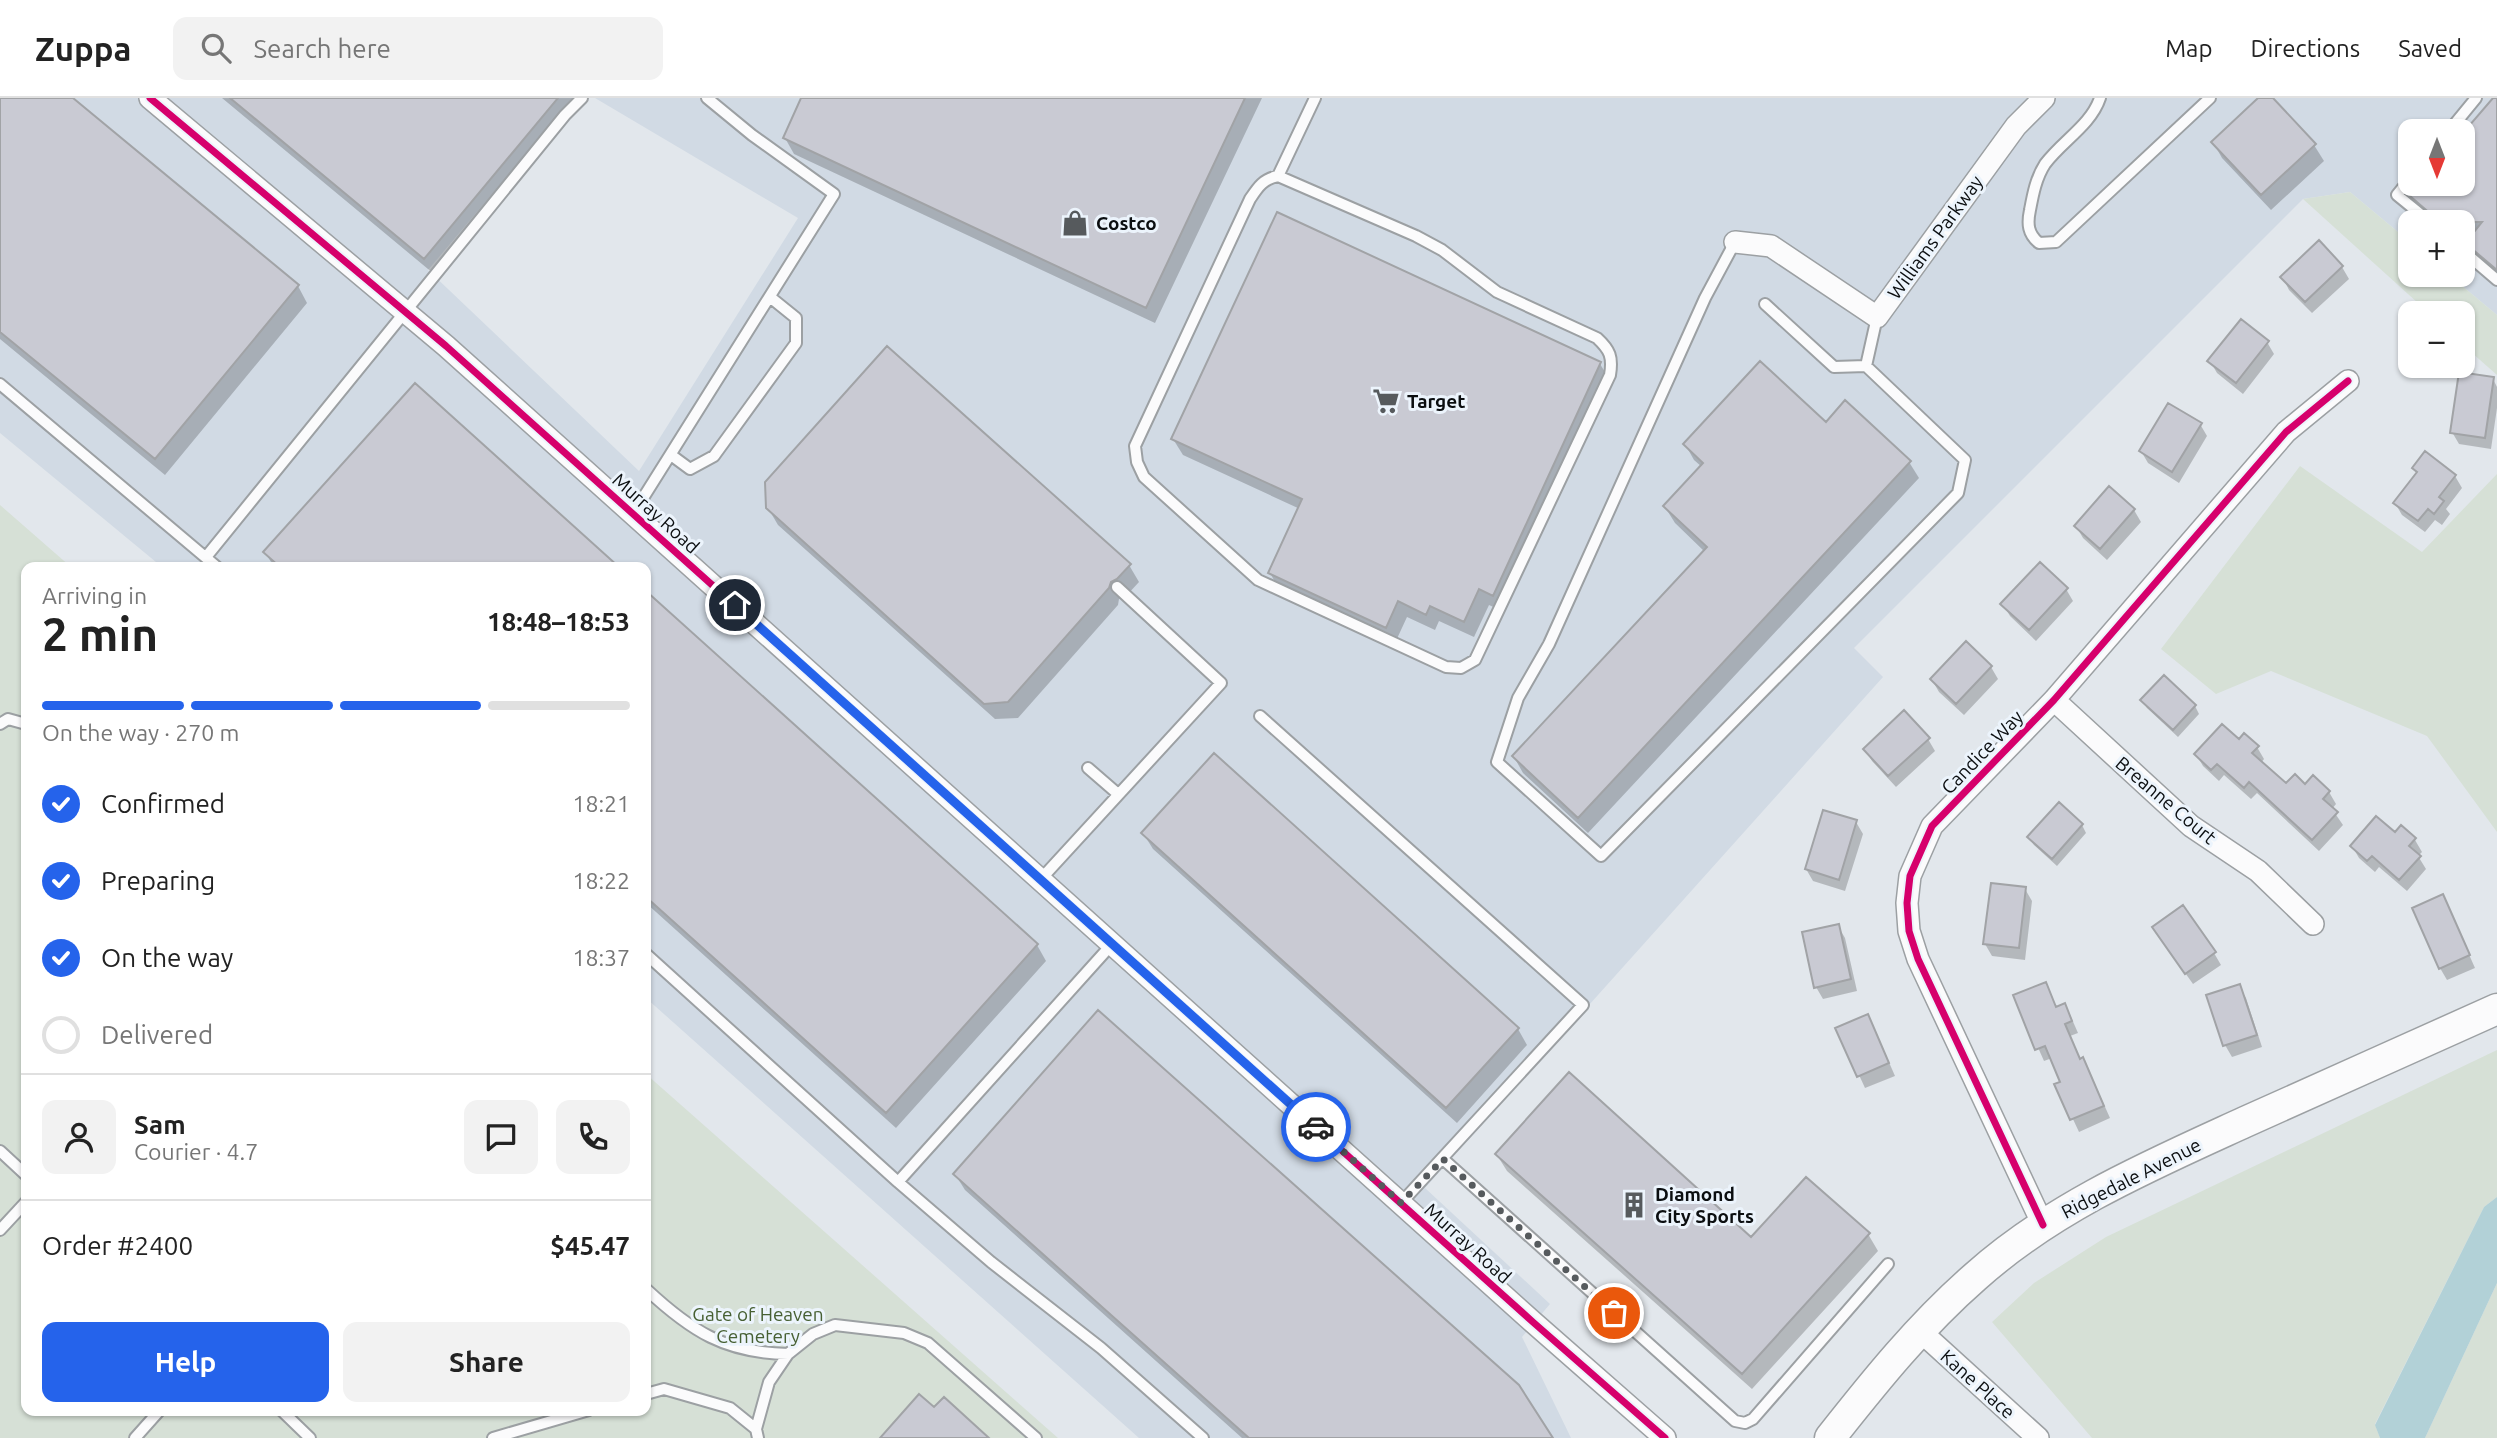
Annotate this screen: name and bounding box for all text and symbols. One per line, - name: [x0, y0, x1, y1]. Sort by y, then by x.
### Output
- search box: [173, 17, 663, 80]
- icon: search: [197, 29, 235, 67]
- text: Zuppa: [35, 30, 131, 67]
- text: Search here: [253, 34, 391, 63]
- text: Map: [2165, 35, 2212, 62]
- text: Directions: [2250, 35, 2360, 62]
- text: Saved: [2398, 35, 2462, 62]
- north arrow: [2398, 119, 2474, 196]
- map controls: [2398, 119, 2475, 378]
- street label: Williams Parkway: [1883, 171, 1987, 303]
- shop icon: Costco: [1060, 208, 1090, 238]
- button: +: [2398, 210, 2475, 287]
- place label: Costco: [1096, 212, 1157, 234]
- button: −: [2398, 301, 2475, 378]
- supermarket icon: Target: [1371, 386, 1401, 416]
- place label: Target: [1407, 390, 1465, 412]
- street label: Murray Road: [608, 468, 704, 558]
- pin: [705, 575, 765, 635]
- text: Arriving in: [42, 583, 147, 608]
- icon: home: [716, 586, 754, 624]
- text: 18:48–18:53: [487, 607, 630, 636]
- text: 2 min: [42, 608, 158, 660]
- street label: Candice Way: [1937, 706, 2027, 798]
- text: On the way · 270 m: [42, 720, 239, 745]
- street label: Breanne Court: [2111, 752, 2221, 849]
- icon: check: [42, 785, 80, 823]
- text: Confirmed: [101, 789, 225, 818]
- text: 18:21: [572, 791, 630, 816]
- icon: check: [42, 862, 80, 900]
- text: Preparing: [101, 866, 215, 895]
- text: 18:22: [572, 868, 630, 893]
- icon: check: [42, 939, 80, 977]
- text: On the way: [101, 943, 233, 972]
- text: 18:37: [572, 945, 630, 970]
- text: Delivered: [101, 1020, 213, 1049]
- courier: [1281, 1092, 1351, 1162]
- button: person: [42, 1100, 116, 1174]
- button: chat: [464, 1100, 538, 1174]
- button: phone: [556, 1100, 630, 1174]
- icon: car: [1297, 1108, 1335, 1146]
- text: Sam: [134, 1110, 186, 1139]
- street label: Ridgedale Avenue: [2058, 1133, 2204, 1223]
- text: Courier · 4.7: [134, 1139, 258, 1164]
- place label: Diamond City Sports: [1655, 1183, 1754, 1227]
- building icon: Diamond City Sports: [1619, 1190, 1649, 1220]
- street label: Murray Road: [1420, 1198, 1516, 1288]
- text: Order #2400: [42, 1231, 193, 1260]
- text: $45.47: [550, 1231, 630, 1260]
- pin: [1584, 1283, 1644, 1343]
- icon: bag: [1595, 1294, 1633, 1332]
- park label: Gate of Heaven Cemetery: [692, 1303, 824, 1347]
- button: Help: [42, 1322, 329, 1402]
- button: Share: [343, 1322, 630, 1402]
- street label: Kane Place: [1936, 1345, 2020, 1423]

